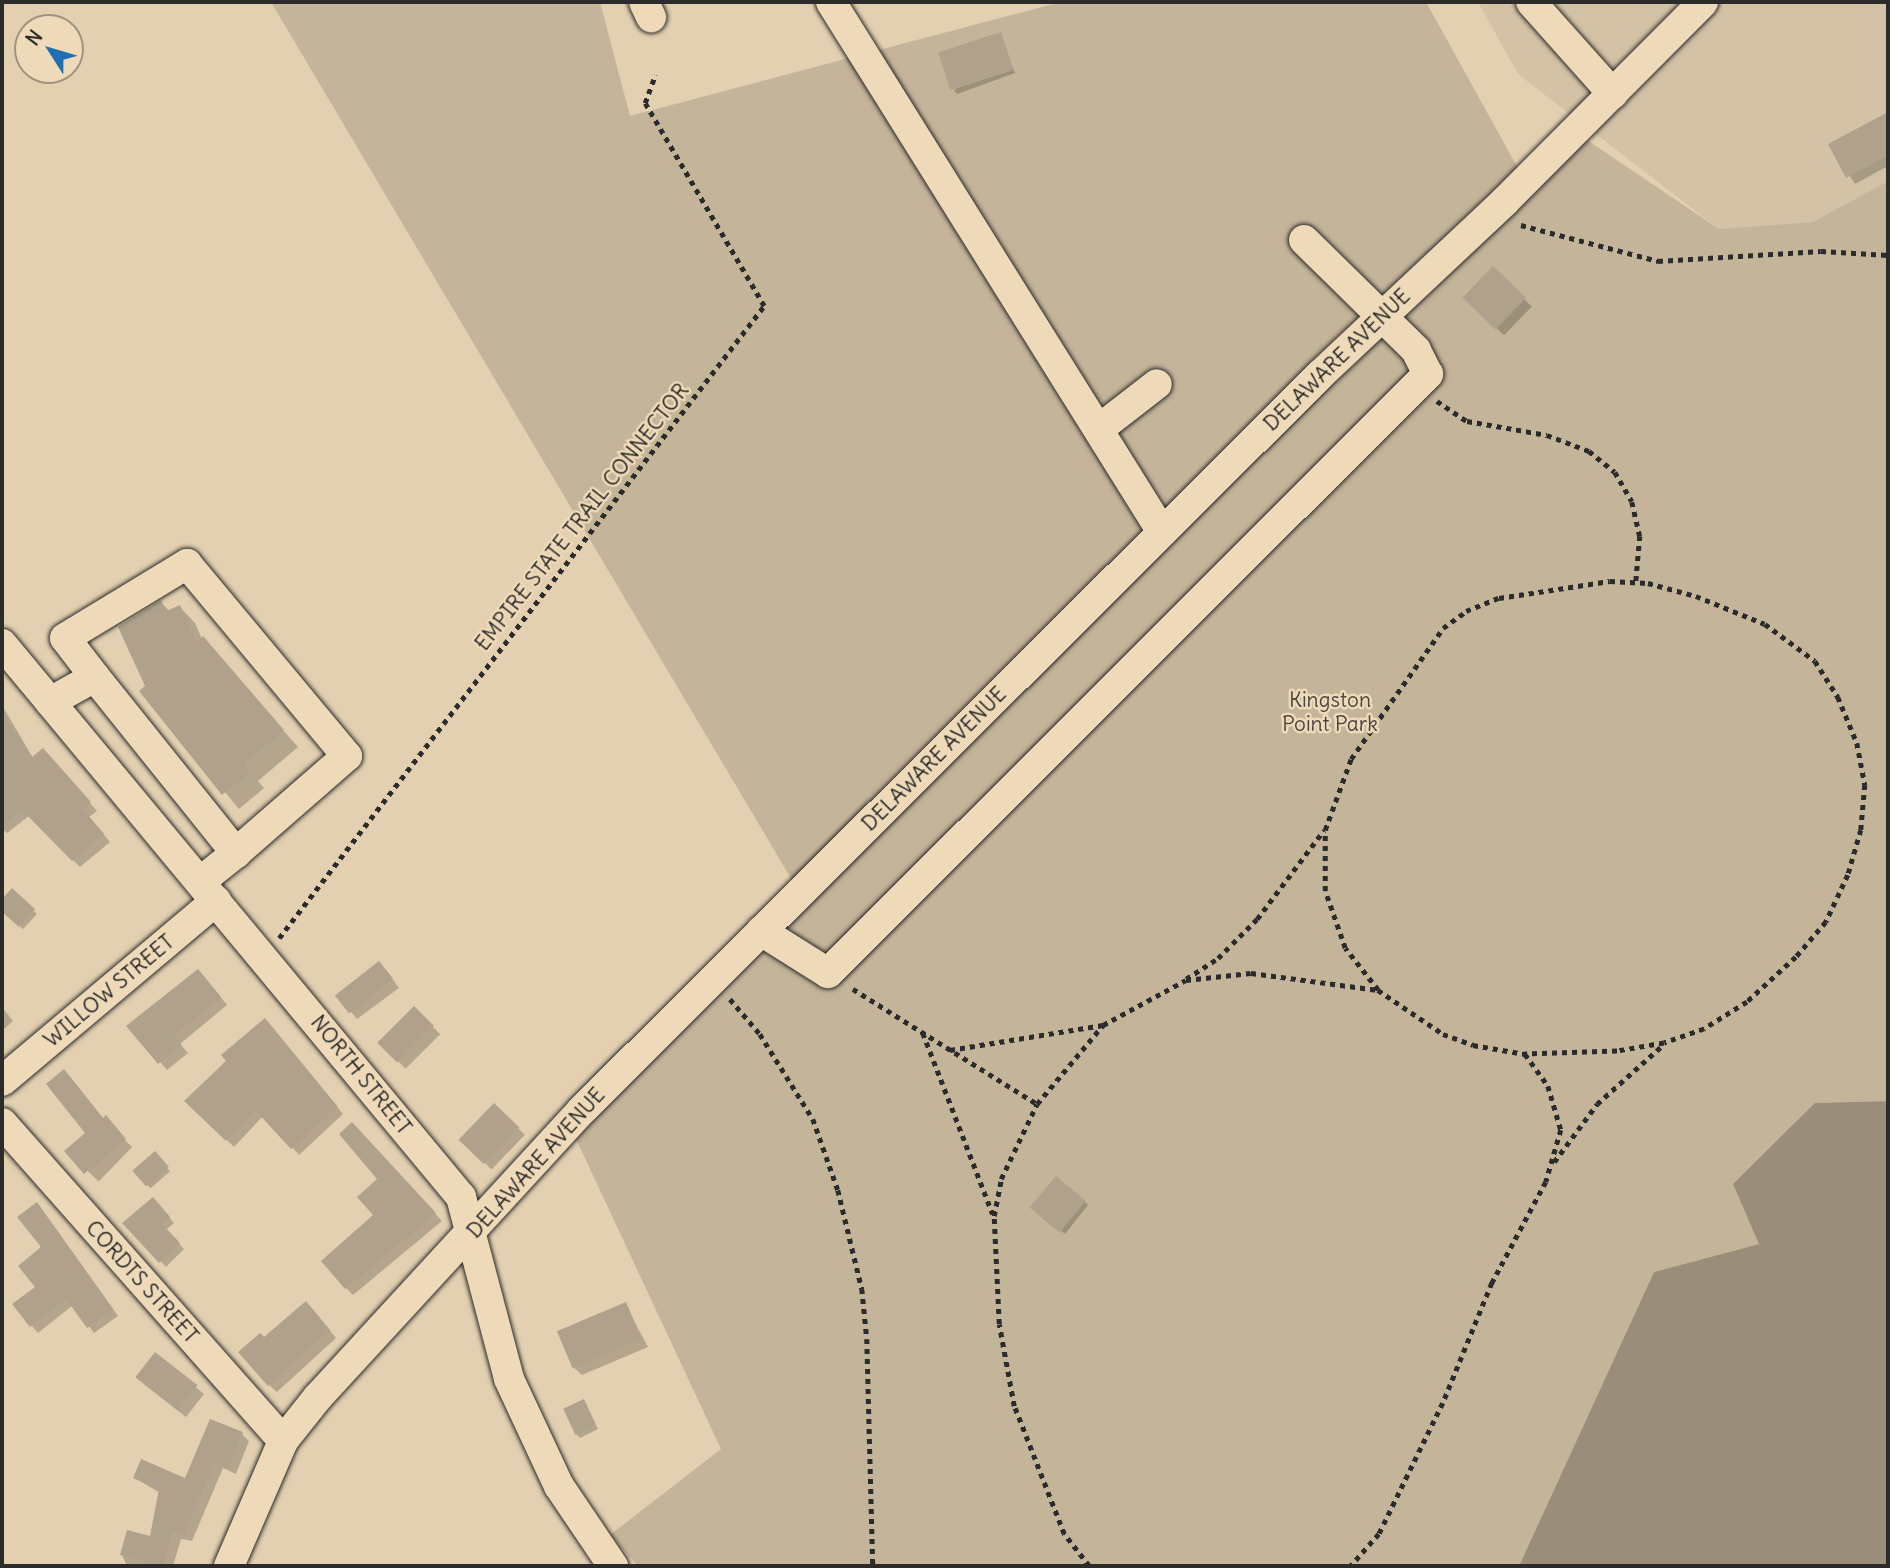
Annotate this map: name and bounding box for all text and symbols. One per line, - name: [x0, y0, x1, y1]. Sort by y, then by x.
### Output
- north arrow: [14, 14, 84, 84]
- text: N: [20, 25, 47, 50]
- street label: DELAWARE AVENUE: [1259, 284, 1415, 436]
- street label: EMPIRE STATE TRAIL CONNECTOR: [470, 378, 694, 656]
- street label: DELAWARE AVENUE: [857, 682, 1011, 836]
- park label: Kingston Point Park: [1282, 687, 1378, 737]
- street label: WILLOW STREET: [39, 929, 179, 1053]
- street label: NORTH STREET: [305, 1010, 417, 1140]
- street label: DELAWARE AVENUE: [462, 1083, 610, 1243]
- street label: CORDTS STREET: [80, 1215, 204, 1349]

